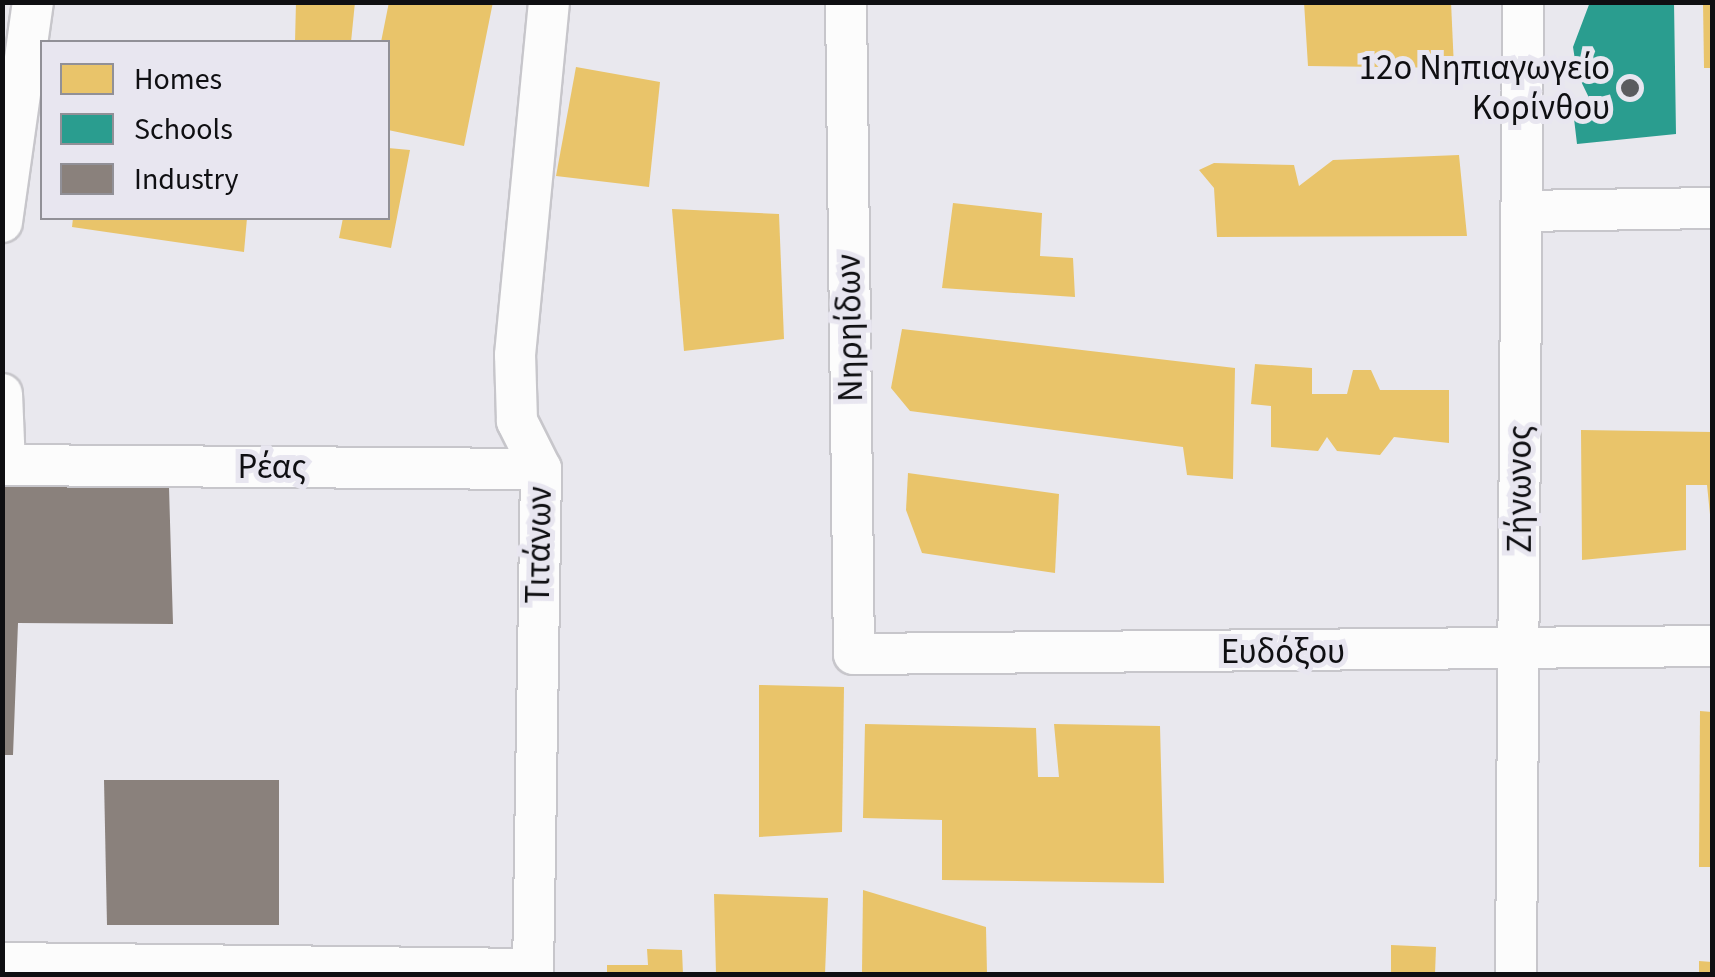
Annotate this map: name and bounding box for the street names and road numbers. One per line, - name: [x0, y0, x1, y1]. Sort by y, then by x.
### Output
- street label: Νηρηίδων: [828, 254, 872, 402]
- street label: Ζήνωνος: [1499, 425, 1541, 553]
- street label: Ρέας: [237, 446, 307, 488]
- street label: Τιτάνων: [517, 486, 561, 604]
- street label: Ευδόξου: [1221, 631, 1345, 673]

